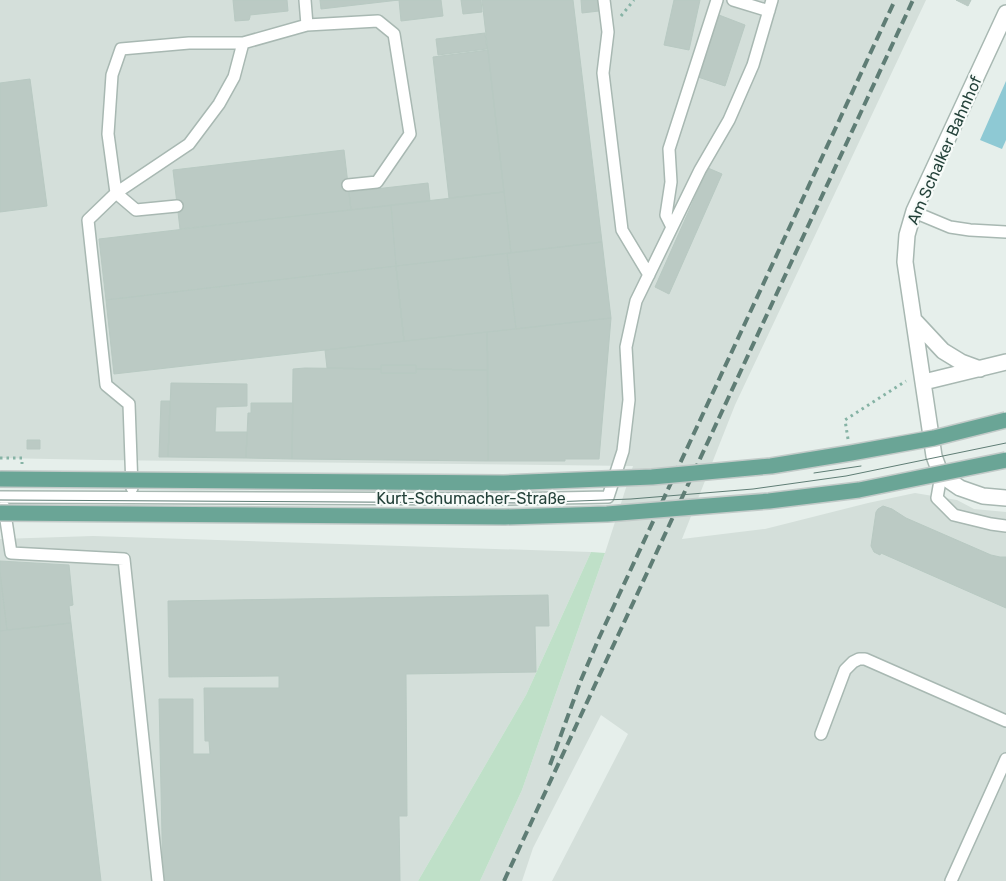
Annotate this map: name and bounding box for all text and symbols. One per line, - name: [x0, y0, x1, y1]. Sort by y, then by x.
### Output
- street label: Am Schalker Bahnhof: [903, 72, 986, 227]
- street label: Kurt-Schumacher-Straße: [376, 489, 566, 508]

